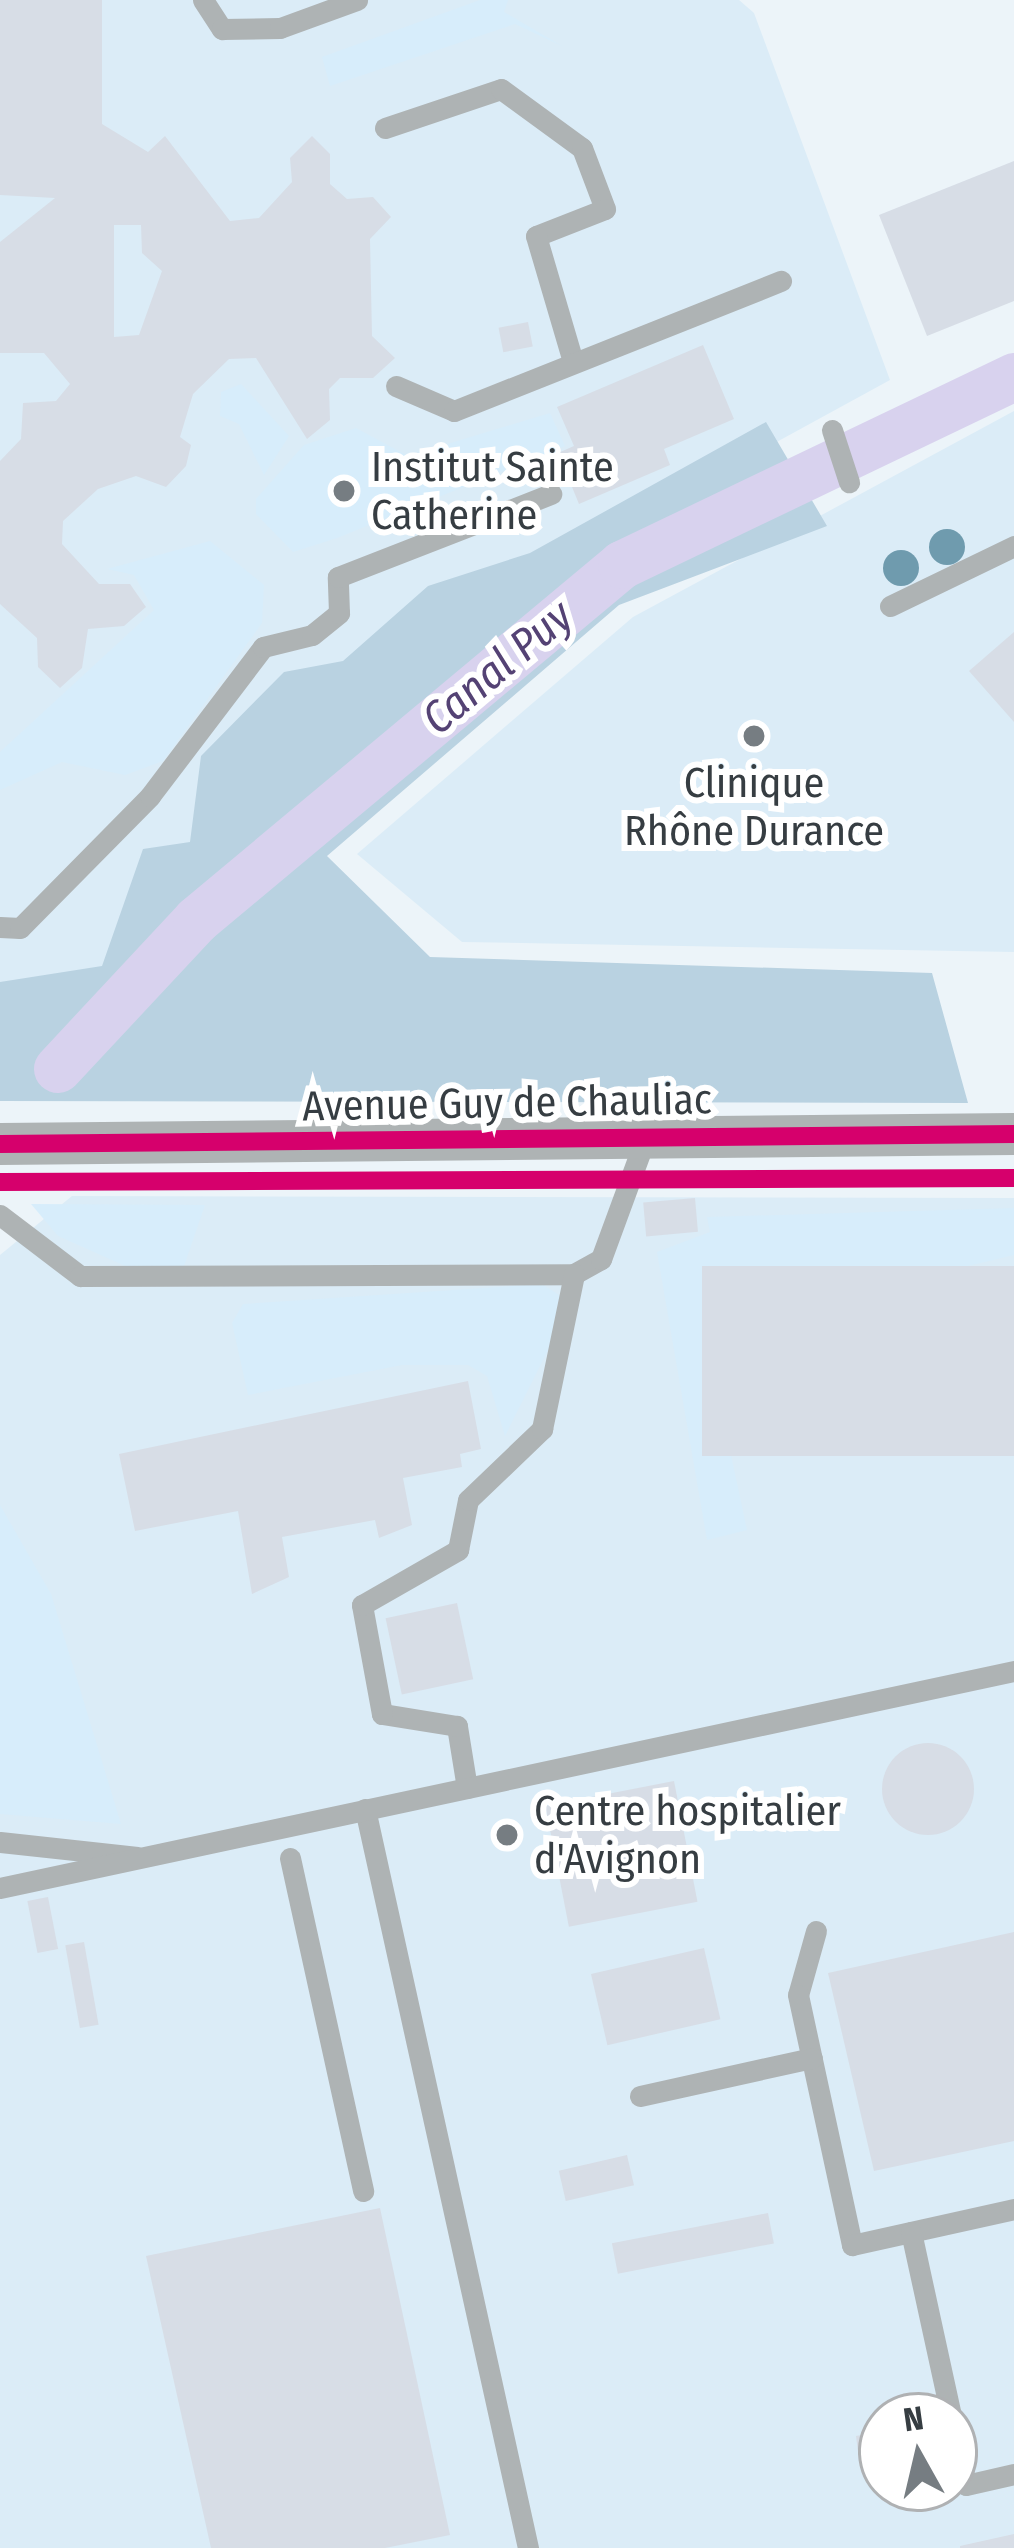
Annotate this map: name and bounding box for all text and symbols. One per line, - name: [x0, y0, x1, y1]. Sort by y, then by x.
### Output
- place label: Institut Sainte Catherine: [371, 442, 614, 540]
- marker: Institut Sainte Catherine: [328, 475, 360, 507]
- water label: Canal Puy: [412, 590, 584, 746]
- marker: Clinique Rhône Durance: [738, 720, 770, 752]
- place label: Clinique Rhône Durance: [624, 758, 884, 856]
- street label: Avenue Guy de Chauliac: [302, 1074, 712, 1132]
- place label: Centre hospitalier d'Avignon: [534, 1786, 841, 1884]
- marker: Centre hospitalier d'Avignon: [491, 1819, 523, 1851]
- north arrow: [858, 2392, 978, 2512]
- text: N: [901, 2398, 926, 2441]

